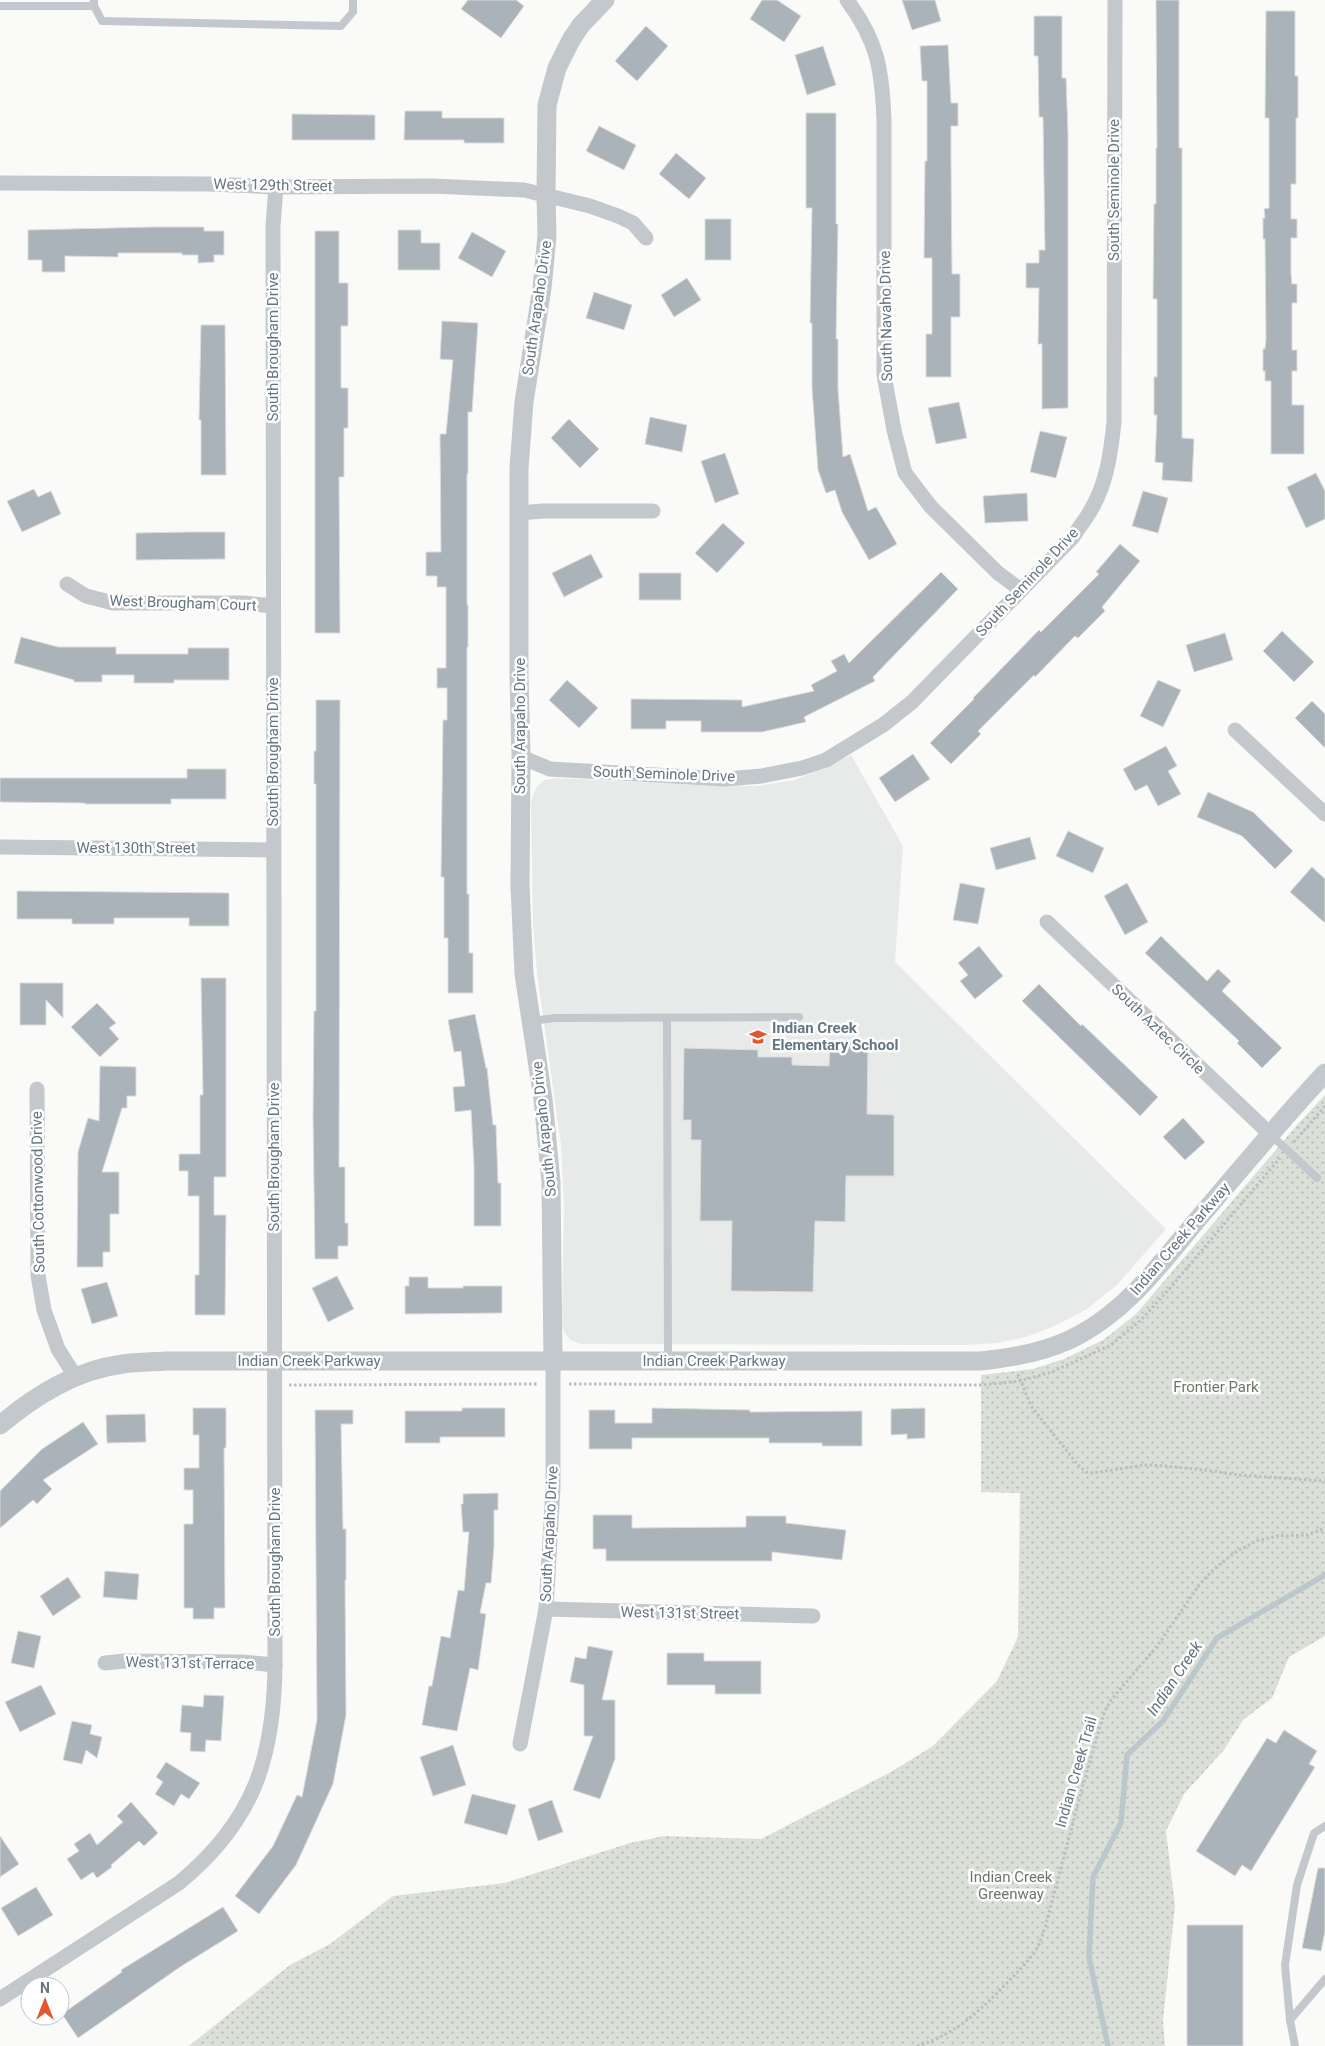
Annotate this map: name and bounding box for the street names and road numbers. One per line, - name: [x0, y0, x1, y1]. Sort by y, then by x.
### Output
- street label: South Seminole Drive: [1105, 119, 1123, 261]
- street label: West 129th Street: [213, 175, 333, 195]
- street label: South Arapaho Drive: [519, 239, 555, 377]
- street label: South Navaho Drive: [876, 250, 896, 382]
- street label: South Brougham Drive: [264, 272, 282, 422]
- street label: South Seminole Drive: [972, 524, 1082, 640]
- street label: West Brougham Court: [109, 591, 257, 615]
- street label: South Arapaho Drive: [511, 658, 529, 794]
- street label: South Brougham Drive: [264, 677, 282, 827]
- street label: South Seminole Drive: [593, 763, 735, 785]
- street label: West 130th Street: [76, 839, 196, 857]
- street label: South Aztec Circle: [1108, 980, 1208, 1078]
- street label: South Arapaho Drive: [528, 1060, 560, 1198]
- street label: South Brougham Drive: [265, 1082, 283, 1232]
- street label: South Cottonwood Drive: [28, 1111, 48, 1273]
- street label: Indian Creek Parkway: [1126, 1179, 1234, 1299]
- street label: Indian Creek Parkway: [237, 1352, 381, 1370]
- street label: Indian Creek Parkway: [642, 1352, 786, 1370]
- street label: South Arapaho Drive: [536, 1465, 562, 1602]
- street label: South Brougham Drive: [266, 1487, 284, 1637]
- street label: West 131st Street: [621, 1603, 740, 1623]
- street label: West 131st Terrace: [125, 1653, 255, 1673]
- street label: Indian Creek Trail: [1052, 1714, 1100, 1830]

